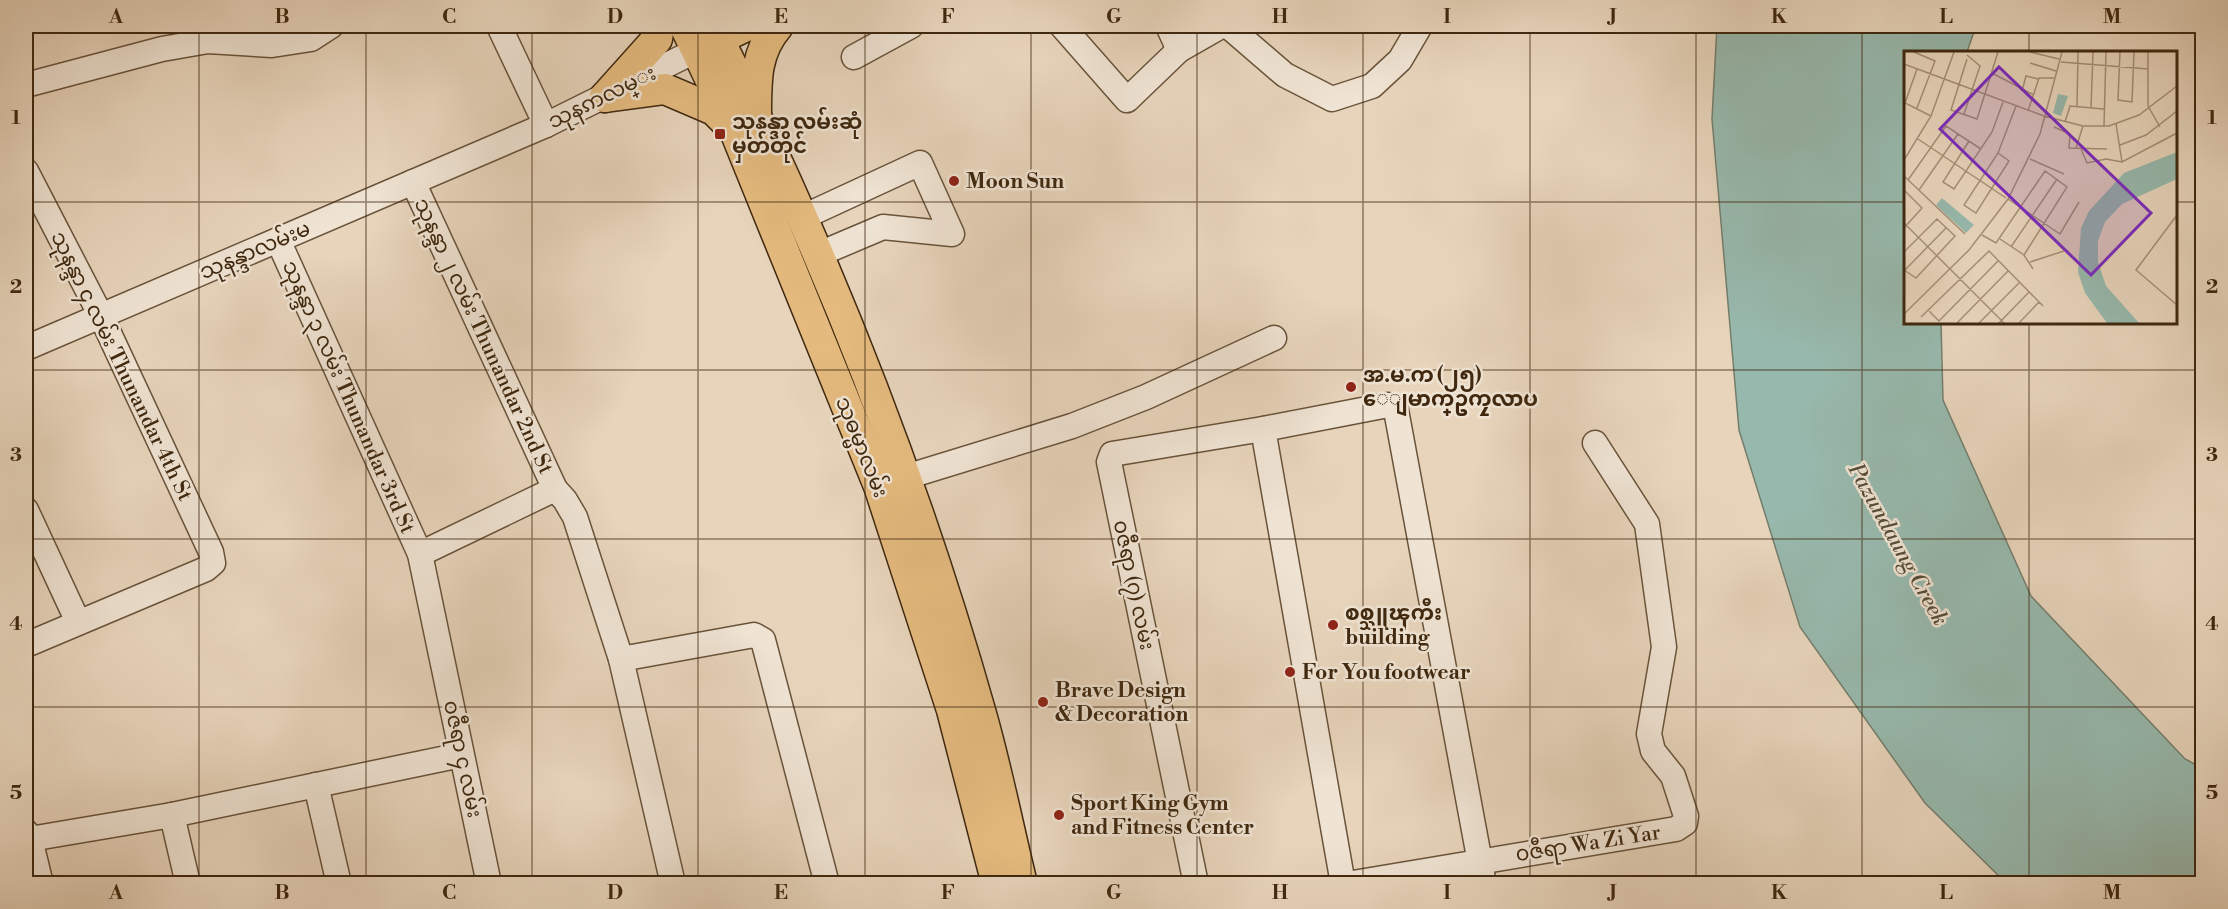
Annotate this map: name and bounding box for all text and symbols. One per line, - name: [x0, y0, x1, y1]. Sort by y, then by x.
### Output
- text: A: [108, 5, 124, 30]
- text: B: [274, 5, 290, 30]
- text: C: [442, 5, 456, 30]
- text: D: [607, 5, 623, 30]
- text: E: [774, 5, 788, 30]
- text: F: [941, 5, 955, 30]
- text: G: [1106, 5, 1122, 30]
- text: H: [1272, 5, 1289, 30]
- text: I: [1443, 5, 1451, 30]
- text: J: [1606, 5, 1617, 30]
- text: K: [1771, 5, 1788, 30]
- text: L: [1939, 5, 1953, 30]
- text: M: [2103, 5, 2122, 30]
- inset map: [1904, 51, 2177, 324]
- street label: သုနၵာလမ္း: [544, 61, 662, 138]
- text: 1: [11, 106, 21, 131]
- place label: သုနန္ဒာ လမ်းဆုံ မှတ်တိုင်: [732, 106, 862, 163]
- text: 1: [2207, 106, 2217, 131]
- marker: သုနန္ဒာ လမ်းဆုံ မှတ်တိုင်: [713, 127, 727, 141]
- place label: Moon Sun: [966, 169, 1064, 195]
- marker: Moon Sun: [947, 174, 961, 188]
- street label: သုနန္ဒာ ၂ လမ်း Thunandar 2nd St: [404, 193, 562, 480]
- street label: သုနန္ဒာလမ်းမ: [195, 212, 316, 289]
- street label: သုနန္ဒာ ၄ လမ်း Thunandar 4th St: [41, 226, 202, 507]
- street label: သုနန္ဒာ ၃ လမ်း Thunandar 3rd St: [273, 255, 424, 540]
- text: 2: [10, 275, 22, 300]
- text: 2: [2206, 275, 2218, 300]
- place label: အ.မ.က (၂၅) ေျမာက္ဥကၠလာပ: [1363, 363, 1538, 417]
- marker: အ.မ.က (၂၅) ေျမာက္ဥကၠလာပ: [1344, 380, 1358, 394]
- street label: သုဓမ္မာလမ်း: [826, 392, 897, 503]
- text: 3: [10, 443, 22, 468]
- text: 3: [2206, 443, 2218, 468]
- water label: Pazundaung Creek: [1841, 458, 1953, 631]
- street label: ၀ဇီရာ (၇) လမ်း: [1104, 517, 1163, 653]
- place label: စစ္သူၾကီး building: [1345, 598, 1442, 651]
- text: 4: [9, 612, 23, 637]
- text: 4: [2205, 612, 2219, 637]
- marker: စစ္သူၾကီး building: [1326, 618, 1340, 632]
- place label: For You footwear: [1302, 660, 1471, 686]
- marker: For You footwear: [1283, 665, 1297, 679]
- place label: Brave Design & Decoration: [1055, 678, 1189, 728]
- marker: Brave Design & Decoration: [1036, 695, 1050, 709]
- street label: ဝဇီရာ ၄ လမ်း: [434, 697, 491, 821]
- text: 5: [10, 781, 22, 806]
- text: 5: [2206, 781, 2218, 806]
- place label: Sport King Gym and Fitness Center: [1071, 791, 1254, 841]
- marker: Sport King Gym and Fitness Center: [1052, 808, 1066, 822]
- street label: ၀ဇီရာ Wa Zi Yar: [1513, 816, 1663, 871]
- text: A: [108, 881, 124, 906]
- text: B: [274, 881, 290, 906]
- text: C: [442, 881, 456, 906]
- text: D: [607, 881, 623, 906]
- text: E: [774, 881, 788, 906]
- text: F: [941, 881, 955, 906]
- text: G: [1106, 881, 1122, 906]
- text: H: [1272, 881, 1289, 906]
- text: I: [1443, 881, 1451, 906]
- text: J: [1606, 881, 1617, 906]
- text: K: [1771, 881, 1788, 906]
- text: L: [1939, 881, 1953, 906]
- text: M: [2103, 881, 2122, 906]

